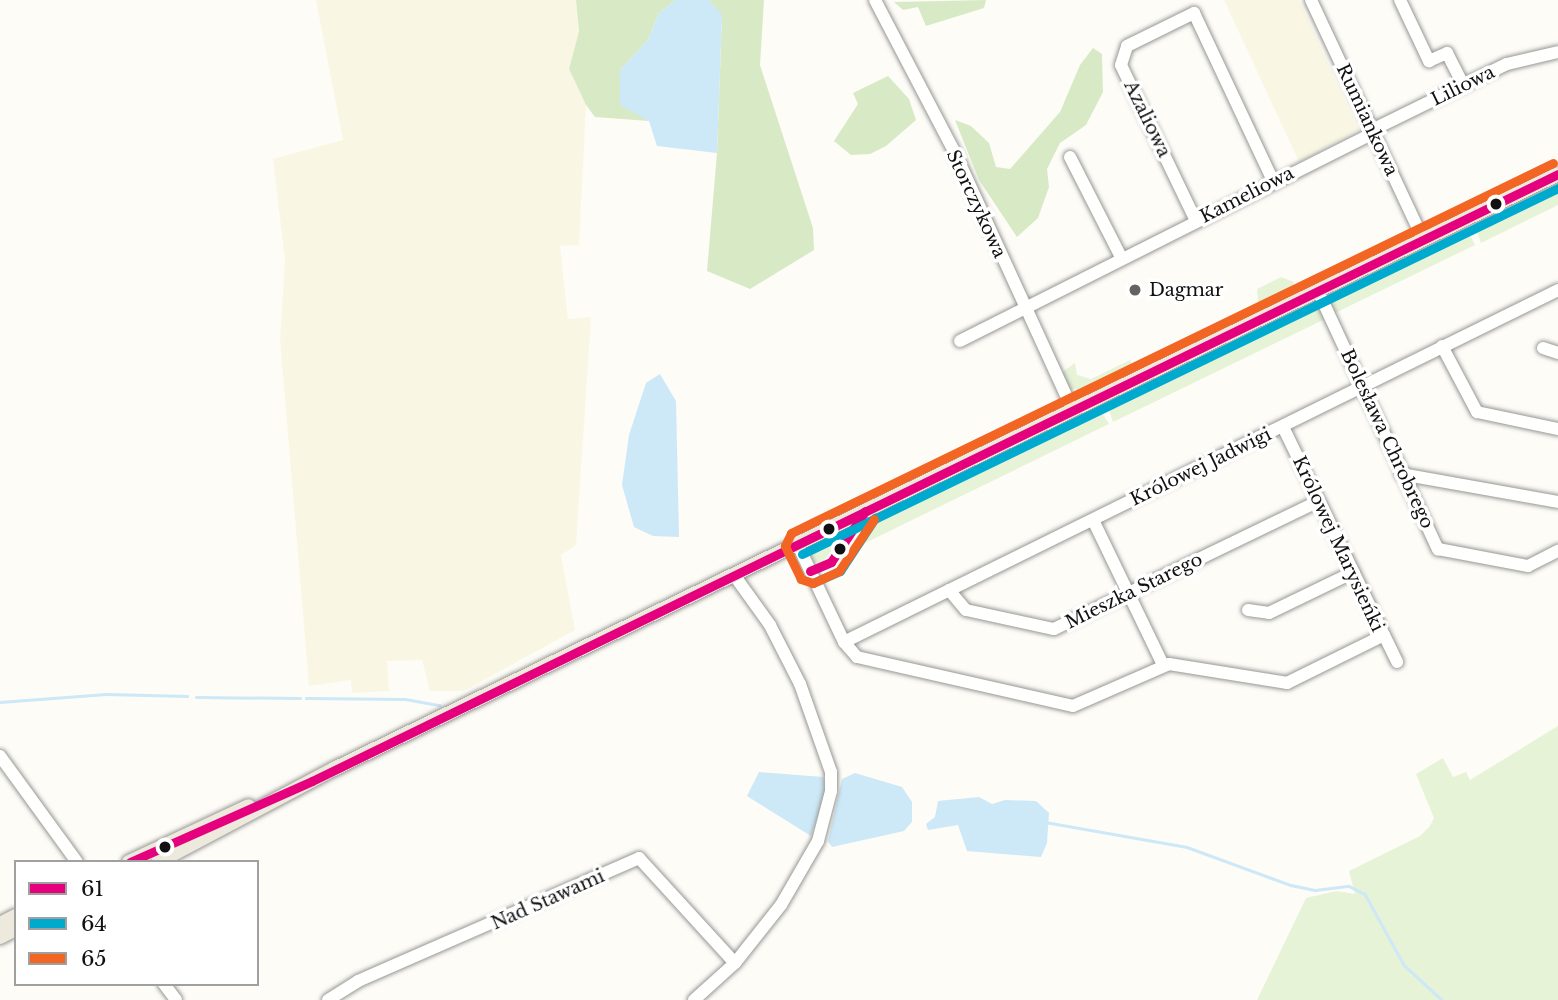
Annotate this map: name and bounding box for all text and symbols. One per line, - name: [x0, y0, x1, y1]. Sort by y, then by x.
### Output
- street label: Rumiankowa: [1332, 61, 1402, 179]
- street label: Liliowa: [1428, 61, 1498, 111]
- street label: Azaliowa: [1119, 77, 1175, 161]
- street label: Storczykowa: [942, 147, 1010, 261]
- street label: Kameliowa: [1197, 162, 1297, 228]
- unlabelled marker: [1489, 197, 1503, 211]
- place label: Dagmar: [1149, 279, 1223, 301]
- marker: Dagmar: [1127, 282, 1143, 298]
- street label: Bolesława Chrobrego: [1336, 346, 1438, 532]
- street label: Królowej Jadwigi: [1127, 423, 1275, 511]
- street label: Królowej Marysieńki: [1288, 453, 1388, 635]
- unlabelled marker: [822, 522, 836, 536]
- unlabelled marker: [833, 542, 847, 556]
- street label: Mieszka Starego: [1062, 548, 1206, 634]
- unlabelled marker: [158, 840, 172, 854]
- legend: [14, 860, 259, 986]
- street label: Nad Stawami: [488, 865, 608, 935]
- text: 61: [81, 876, 104, 902]
- text: 64: [81, 911, 107, 937]
- text: 65: [81, 946, 106, 972]

